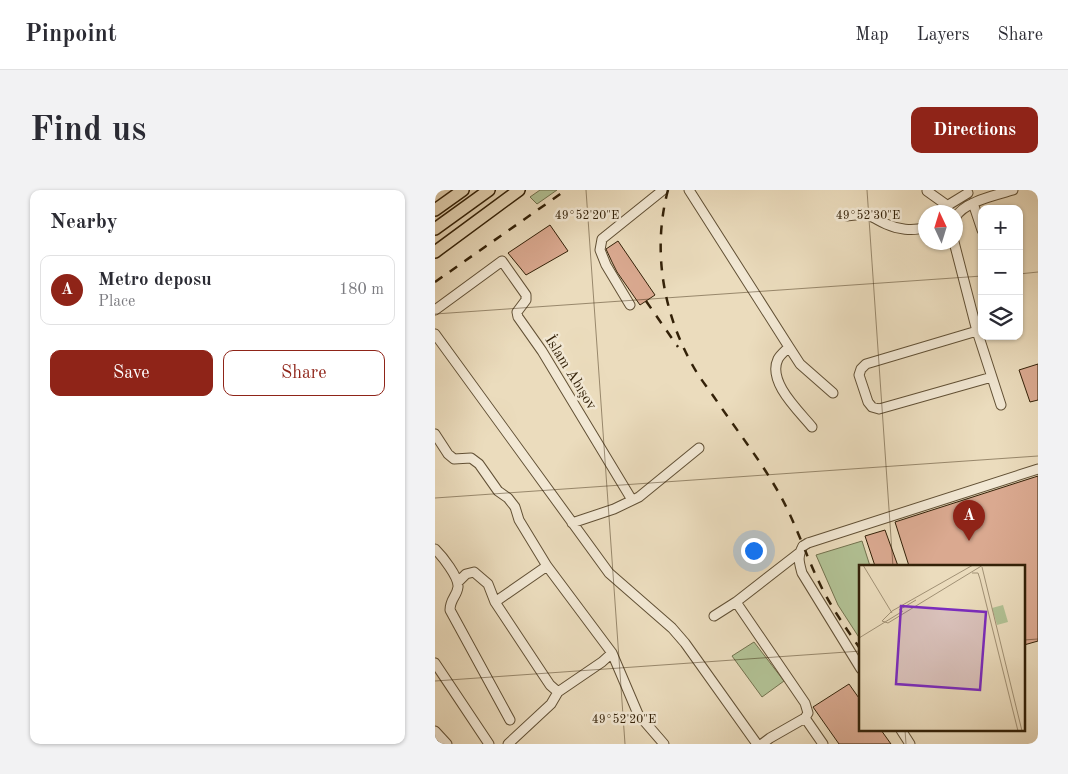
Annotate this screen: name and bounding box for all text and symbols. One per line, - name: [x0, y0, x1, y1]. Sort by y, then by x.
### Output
- text: Pinpoint: [25, 23, 117, 47]
- text: Map: [855, 26, 889, 44]
- text: Layers: [917, 26, 969, 44]
- text: Share: [997, 26, 1043, 44]
- button: Directions: [911, 107, 1038, 153]
- text: Find us: [30, 113, 146, 148]
- north arrow: [918, 205, 963, 250]
- map controls: [978, 205, 1023, 340]
- button: +: [978, 205, 1023, 250]
- text: 49°52'20"E: [555, 209, 619, 222]
- text: 49°52'30"E: [836, 209, 900, 222]
- text: Nearby: [50, 212, 118, 233]
- button: −: [978, 250, 1023, 295]
- text: Metro deposu: [98, 271, 212, 290]
- text: A: [61, 282, 73, 298]
- text: 180 m: [339, 282, 384, 298]
- text: Place: [98, 294, 135, 310]
- button: layers: [978, 295, 1023, 340]
- street label: İslam Abışov: [541, 332, 601, 413]
- button: Save: [50, 350, 213, 396]
- button: Share: [223, 350, 385, 396]
- pin: A: [953, 500, 985, 541]
- your location: [741, 538, 767, 564]
- inset map: [859, 565, 1025, 732]
- text: 49°52'20"E: [592, 713, 656, 726]

